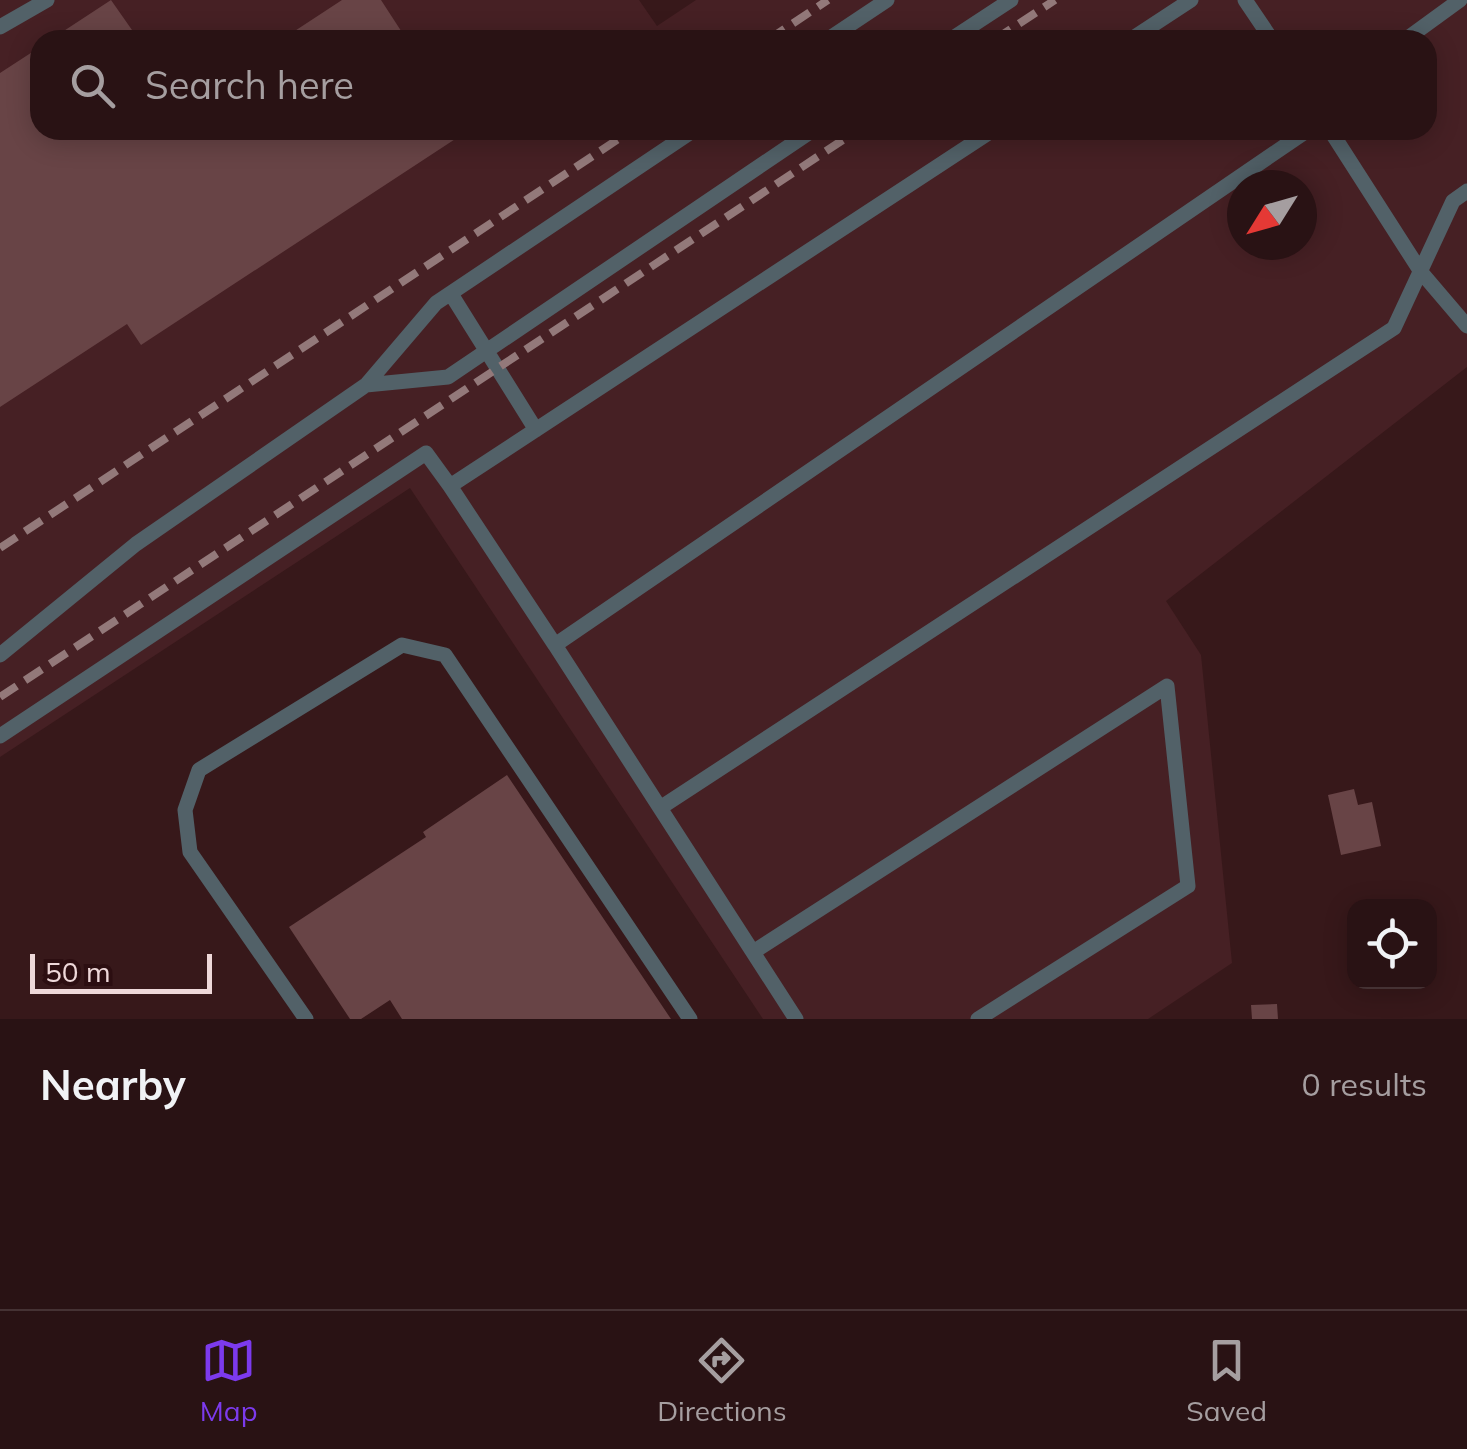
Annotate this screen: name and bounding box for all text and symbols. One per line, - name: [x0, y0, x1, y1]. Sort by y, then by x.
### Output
- search box: [30, 30, 1437, 140]
- icon: search: [65, 58, 120, 113]
- text: Search here: [145, 61, 354, 109]
- north arrow: [1227, 170, 1317, 260]
- map controls: [1347, 899, 1437, 989]
- button: locate: [1347, 899, 1437, 989]
- scale bar: [30, 949, 212, 994]
- text: 50 m: [45, 954, 111, 989]
- text: Nearby: [40, 1058, 186, 1111]
- text: 0 results: [1302, 1064, 1427, 1104]
- tab: Map: [200, 1333, 257, 1428]
- tab: Directions: [657, 1333, 787, 1428]
- tab: Saved: [1186, 1333, 1267, 1428]

